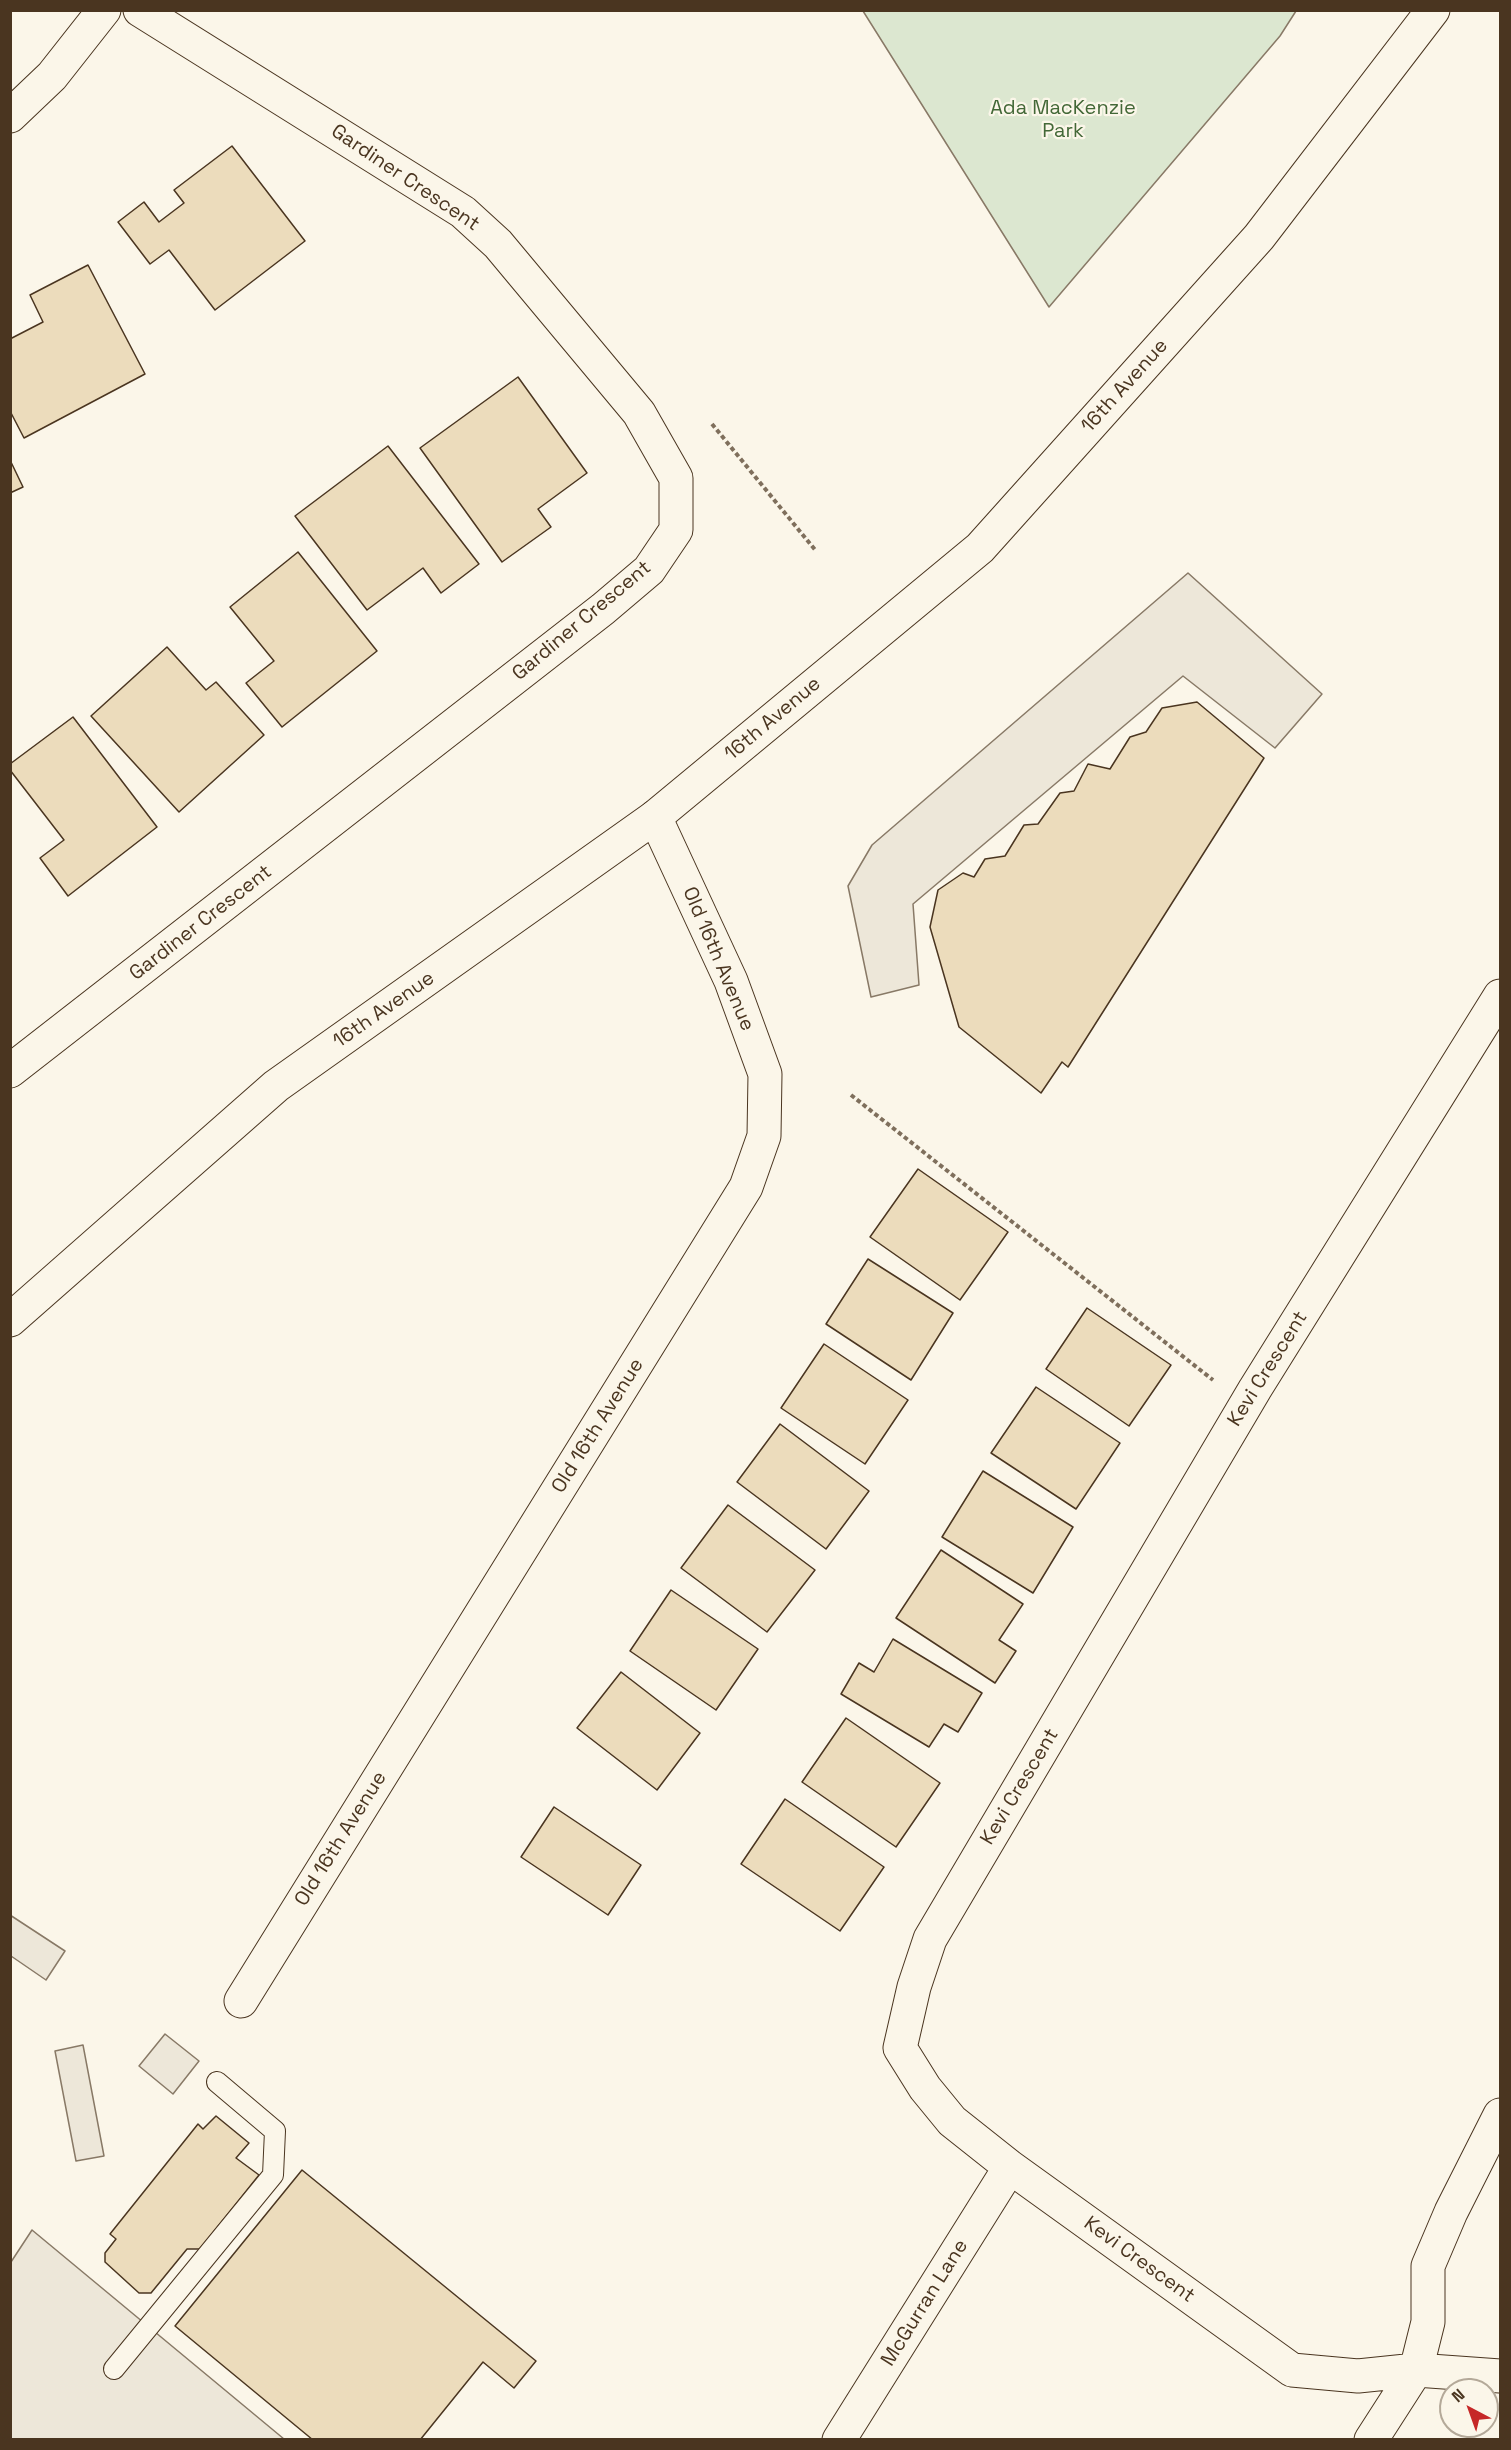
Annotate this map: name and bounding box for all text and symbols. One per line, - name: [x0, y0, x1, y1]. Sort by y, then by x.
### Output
- park label: Ada MacKenzie Park: [990, 97, 1136, 144]
- street label: Gardiner Crescent: [326, 119, 484, 237]
- street label: 16th Avenue: [1077, 334, 1173, 438]
- street label: Gardiner Crescent: [508, 556, 656, 686]
- street label: 16th Avenue: [720, 672, 826, 766]
- street label: Gardiner Crescent: [125, 860, 277, 986]
- street label: Old 16th Avenue: [677, 883, 759, 1035]
- street label: 16th Avenue: [329, 966, 439, 1054]
- street label: Kevi Crescent: [1223, 1307, 1313, 1431]
- street label: Old 16th Avenue: [547, 1354, 649, 1498]
- street label: Kevi Crescent: [976, 1724, 1064, 1850]
- street label: Old 16th Avenue: [290, 1767, 392, 1911]
- street label: Kevi Crescent: [1079, 2212, 1199, 2308]
- street label: McGurran Lane: [876, 2235, 974, 2371]
- north arrow: [1439, 2378, 1499, 2438]
- text: N: [1447, 2384, 1469, 2407]

